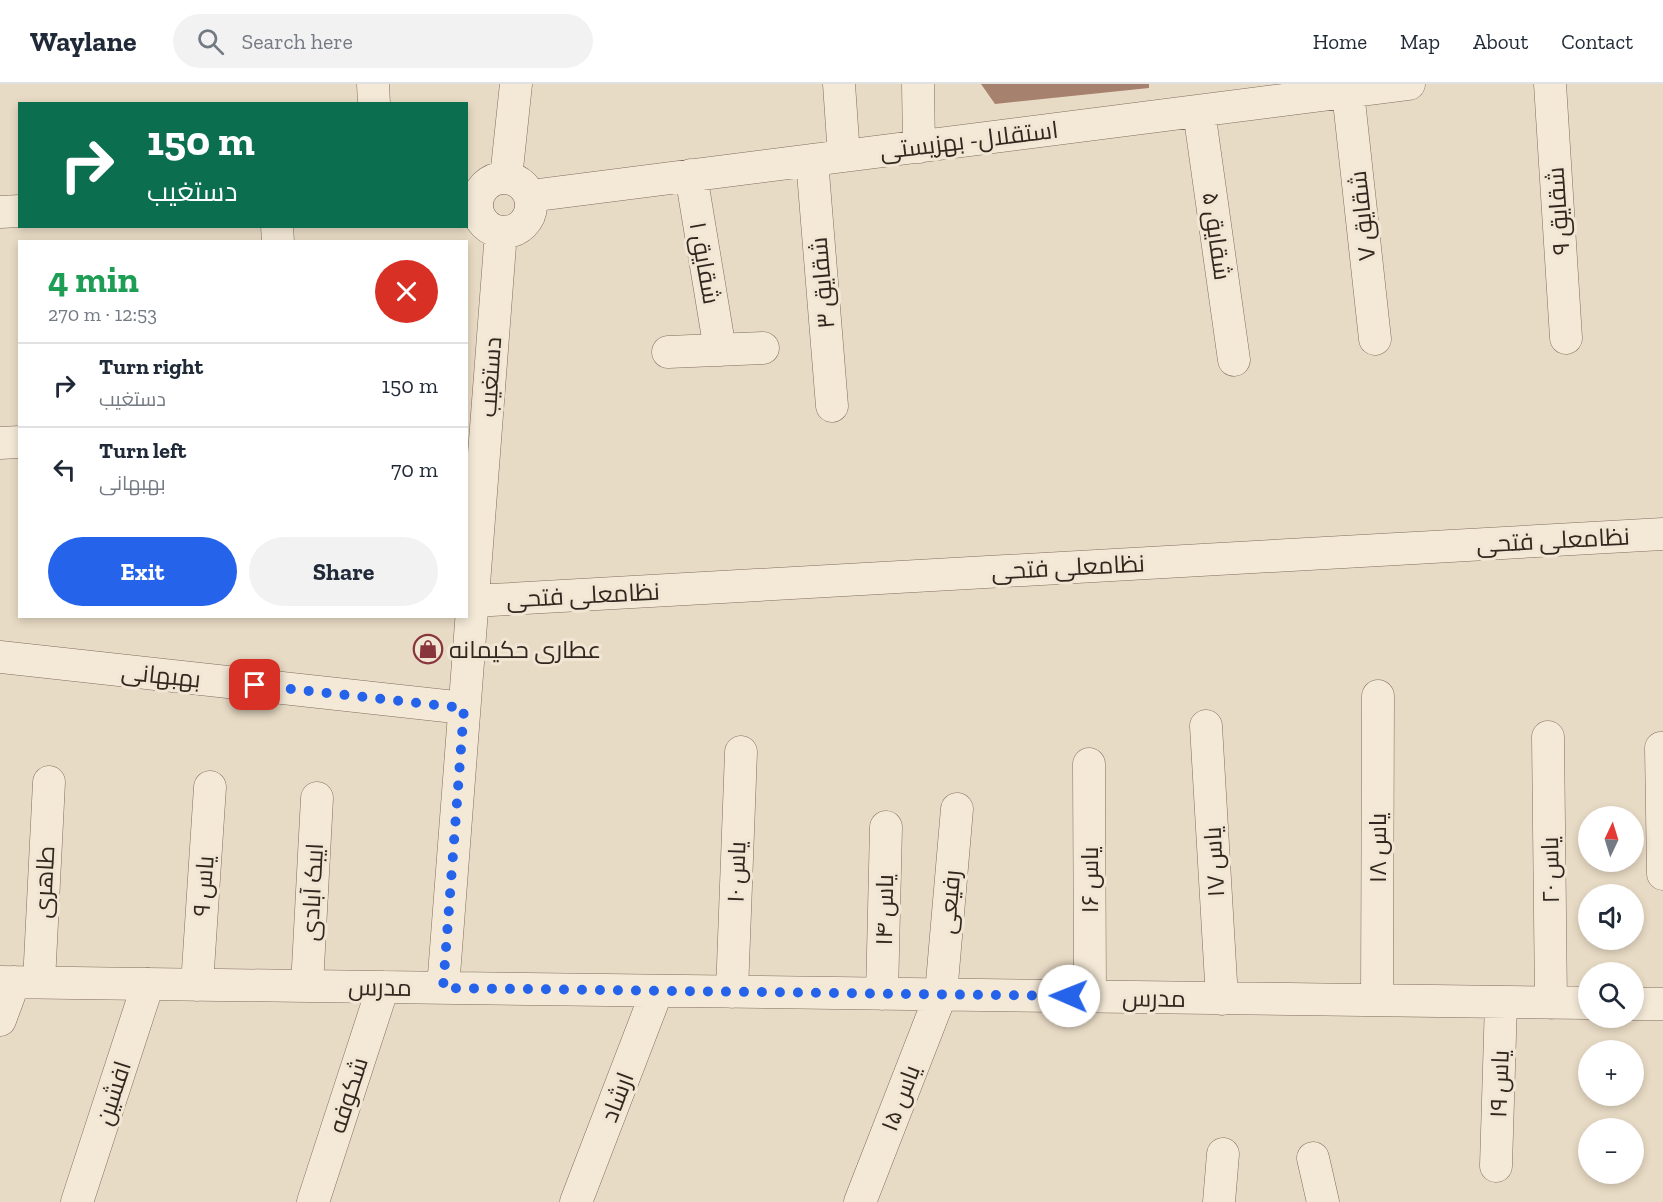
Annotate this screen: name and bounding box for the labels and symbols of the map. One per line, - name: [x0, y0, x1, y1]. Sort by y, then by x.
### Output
- street label: استقلال- بهزیستی: [878, 115, 1060, 165]
- street label: شقایق ۹: [1540, 166, 1577, 256]
- street label: شقایق ۷: [1343, 169, 1382, 263]
- street label: شقایق ۵: [1195, 190, 1238, 282]
- street label: شقایق ۱: [683, 220, 726, 307]
- street label: شقایق ۳: [804, 236, 841, 330]
- street label: دستغیب: [473, 336, 507, 418]
- street label: نظامعلی فتحی: [1476, 522, 1630, 558]
- street label: نظامعلی فتحی: [991, 549, 1145, 585]
- street label: نظامعلی فتحی: [506, 577, 660, 613]
- shop icon: عطاری حکیمانه: [412, 633, 444, 665]
- place label: عطاری حکیمانه: [449, 635, 601, 664]
- street label: بهبهانی: [120, 656, 202, 694]
- pin: [229, 659, 280, 710]
- north arrow: [1578, 806, 1644, 872]
- street label: یاس ۱۸: [1363, 812, 1392, 883]
- street label: یاس ۱۷: [1198, 825, 1230, 898]
- street label: یاس ۲۰: [1535, 836, 1565, 904]
- street label: یاس ۱۰: [720, 840, 752, 903]
- street label: ایبک آبادی: [295, 842, 329, 942]
- street label: طاهری: [28, 845, 60, 919]
- street label: یاس ۱۶: [1075, 846, 1104, 913]
- street label: یاس ۹: [186, 854, 220, 917]
- street label: رفیعی: [932, 869, 966, 935]
- street label: یاس ۱۴: [869, 873, 899, 946]
- position arrow: [1037, 964, 1101, 1028]
- street label: مدرس: [348, 972, 412, 1002]
- street label: مدرس: [1122, 983, 1186, 1013]
- street label: یاس ۱۹: [1483, 1049, 1515, 1118]
- street label: شکوفه: [322, 1053, 374, 1137]
- street label: افشین: [89, 1057, 137, 1129]
- street label: یاس ۱۵: [874, 1060, 926, 1135]
- street label: ارشاد: [594, 1068, 640, 1126]

